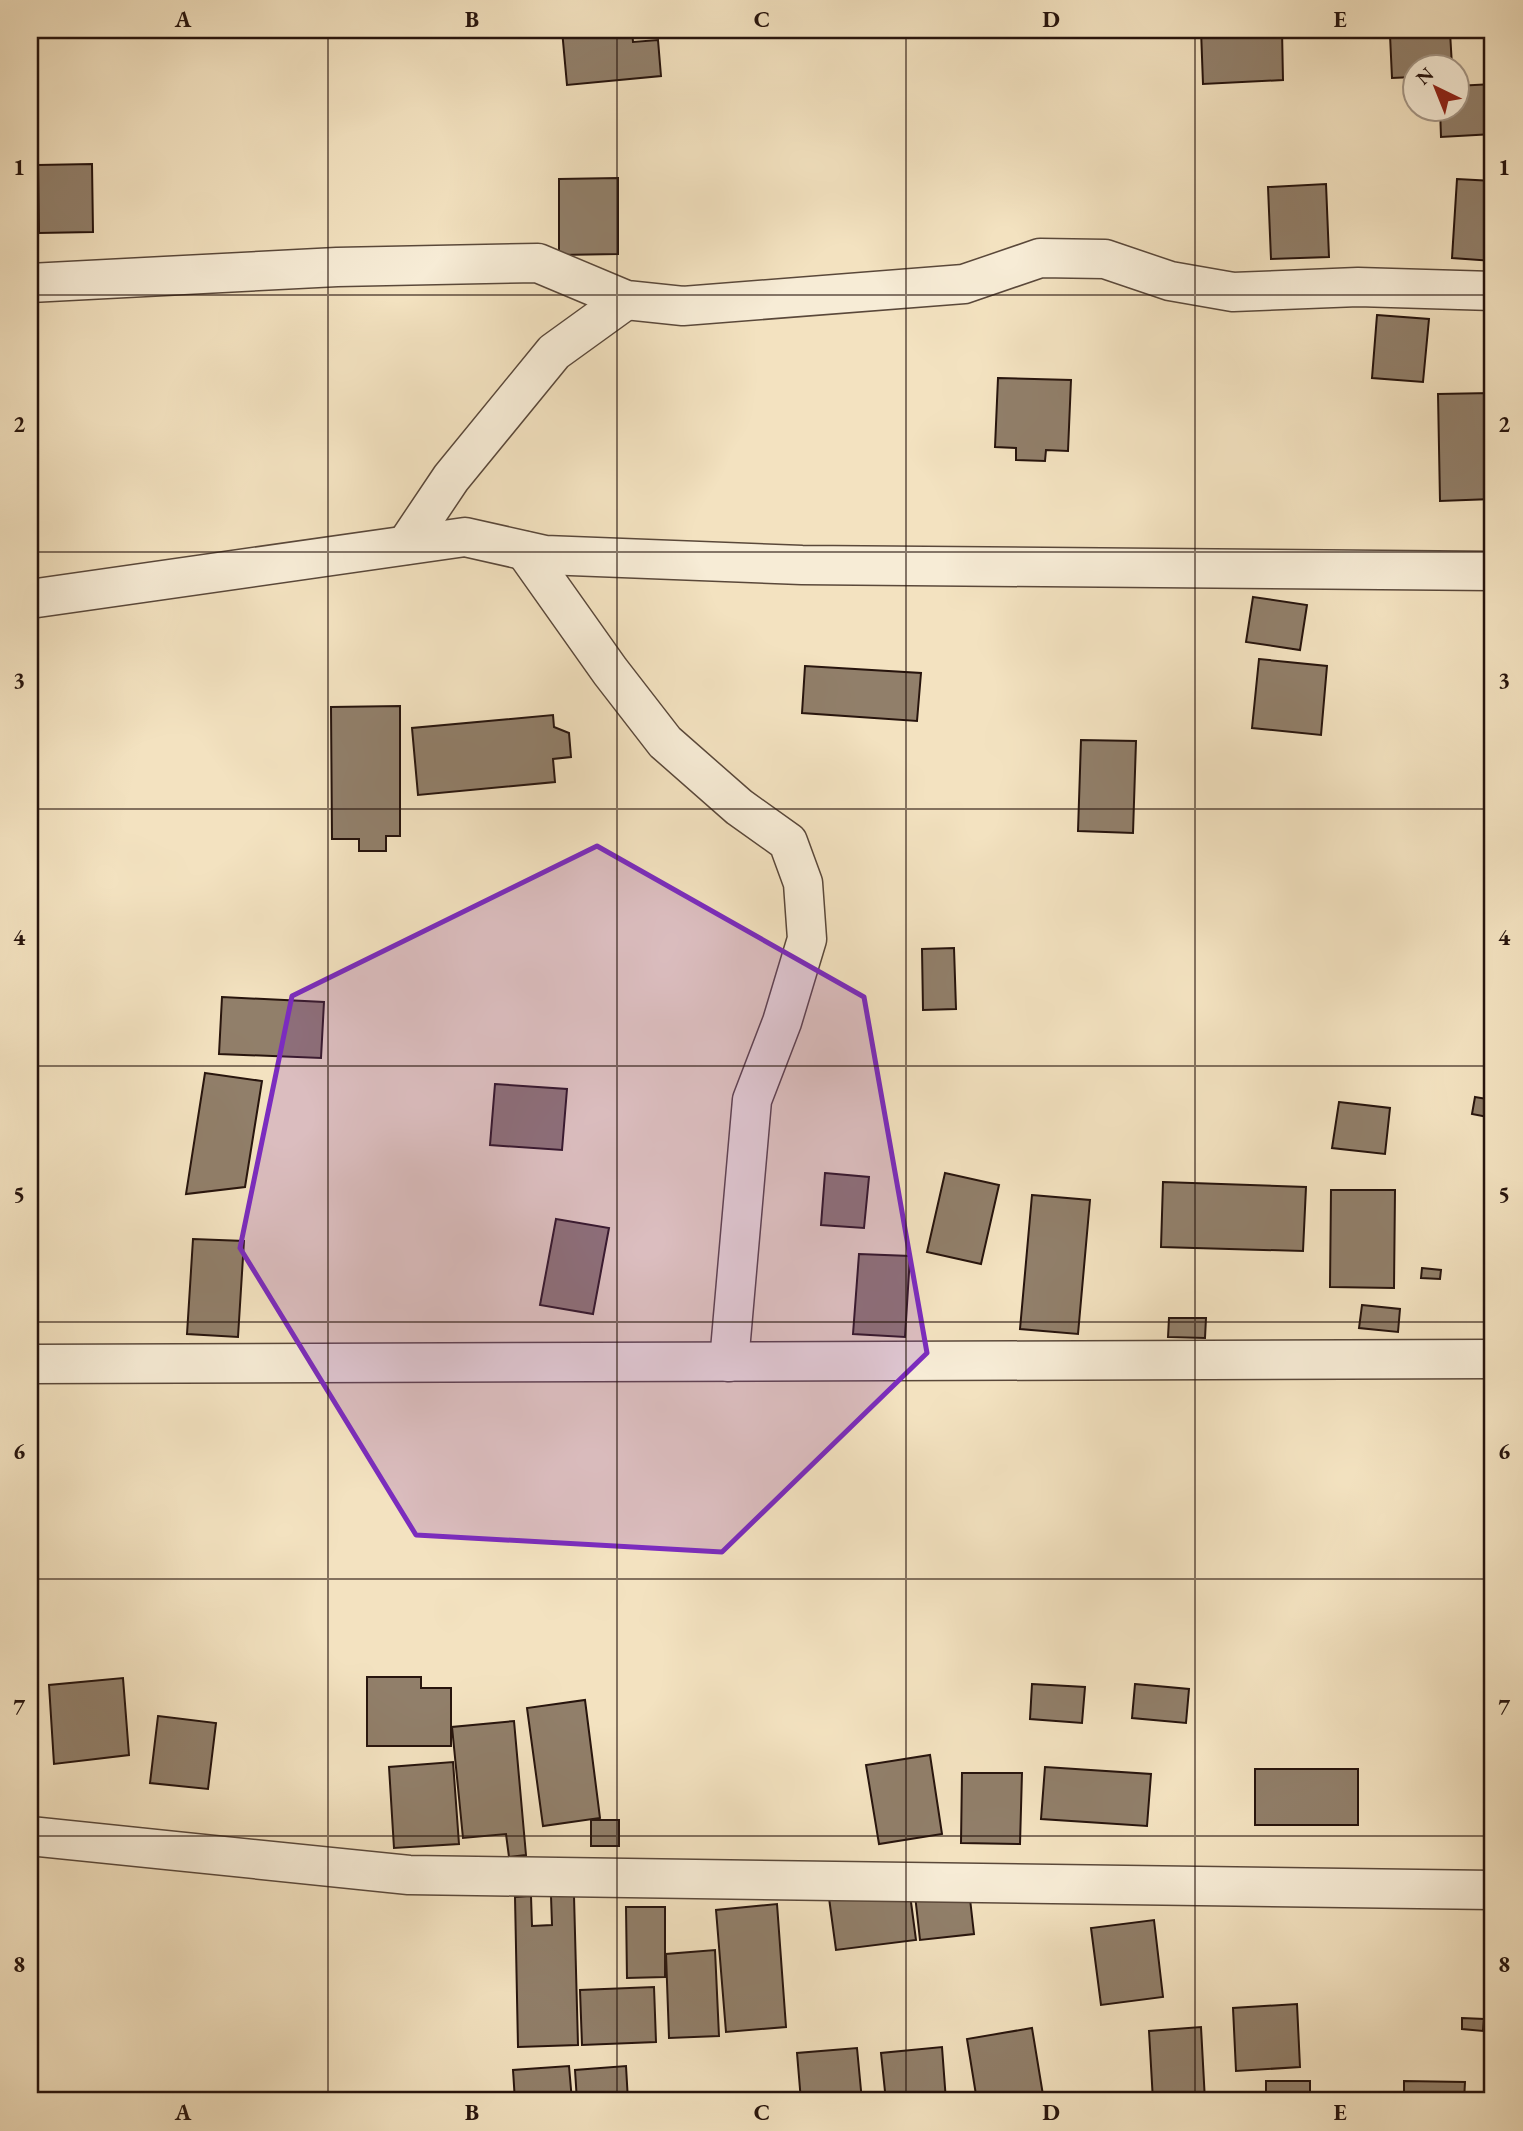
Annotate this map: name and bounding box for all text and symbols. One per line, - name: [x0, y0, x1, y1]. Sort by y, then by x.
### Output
- text: A: [174, 4, 192, 34]
- text: B: [465, 4, 479, 34]
- text: C: [754, 4, 770, 34]
- text: D: [1042, 4, 1060, 34]
- text: E: [1333, 4, 1347, 34]
- north arrow: [1400, 52, 1470, 122]
- text: N: [1411, 61, 1439, 90]
- text: 1: [13, 152, 25, 182]
- text: 1: [1498, 152, 1510, 182]
- text: 2: [13, 409, 25, 439]
- text: 2: [1498, 409, 1510, 439]
- text: 3: [13, 665, 25, 695]
- text: 3: [1498, 665, 1510, 695]
- text: 4: [13, 922, 26, 952]
- text: 4: [1498, 922, 1511, 952]
- text: 5: [13, 1179, 25, 1209]
- text: 5: [1498, 1179, 1510, 1209]
- text: 6: [13, 1436, 25, 1466]
- text: 6: [1498, 1436, 1510, 1466]
- text: 7: [13, 1692, 26, 1722]
- text: 7: [1498, 1692, 1511, 1722]
- text: 8: [13, 1949, 25, 1979]
- text: 8: [1498, 1949, 1510, 1979]
- text: A: [174, 2097, 192, 2127]
- text: B: [465, 2097, 479, 2127]
- text: C: [754, 2097, 770, 2127]
- text: D: [1042, 2097, 1060, 2127]
- text: E: [1333, 2097, 1347, 2127]

